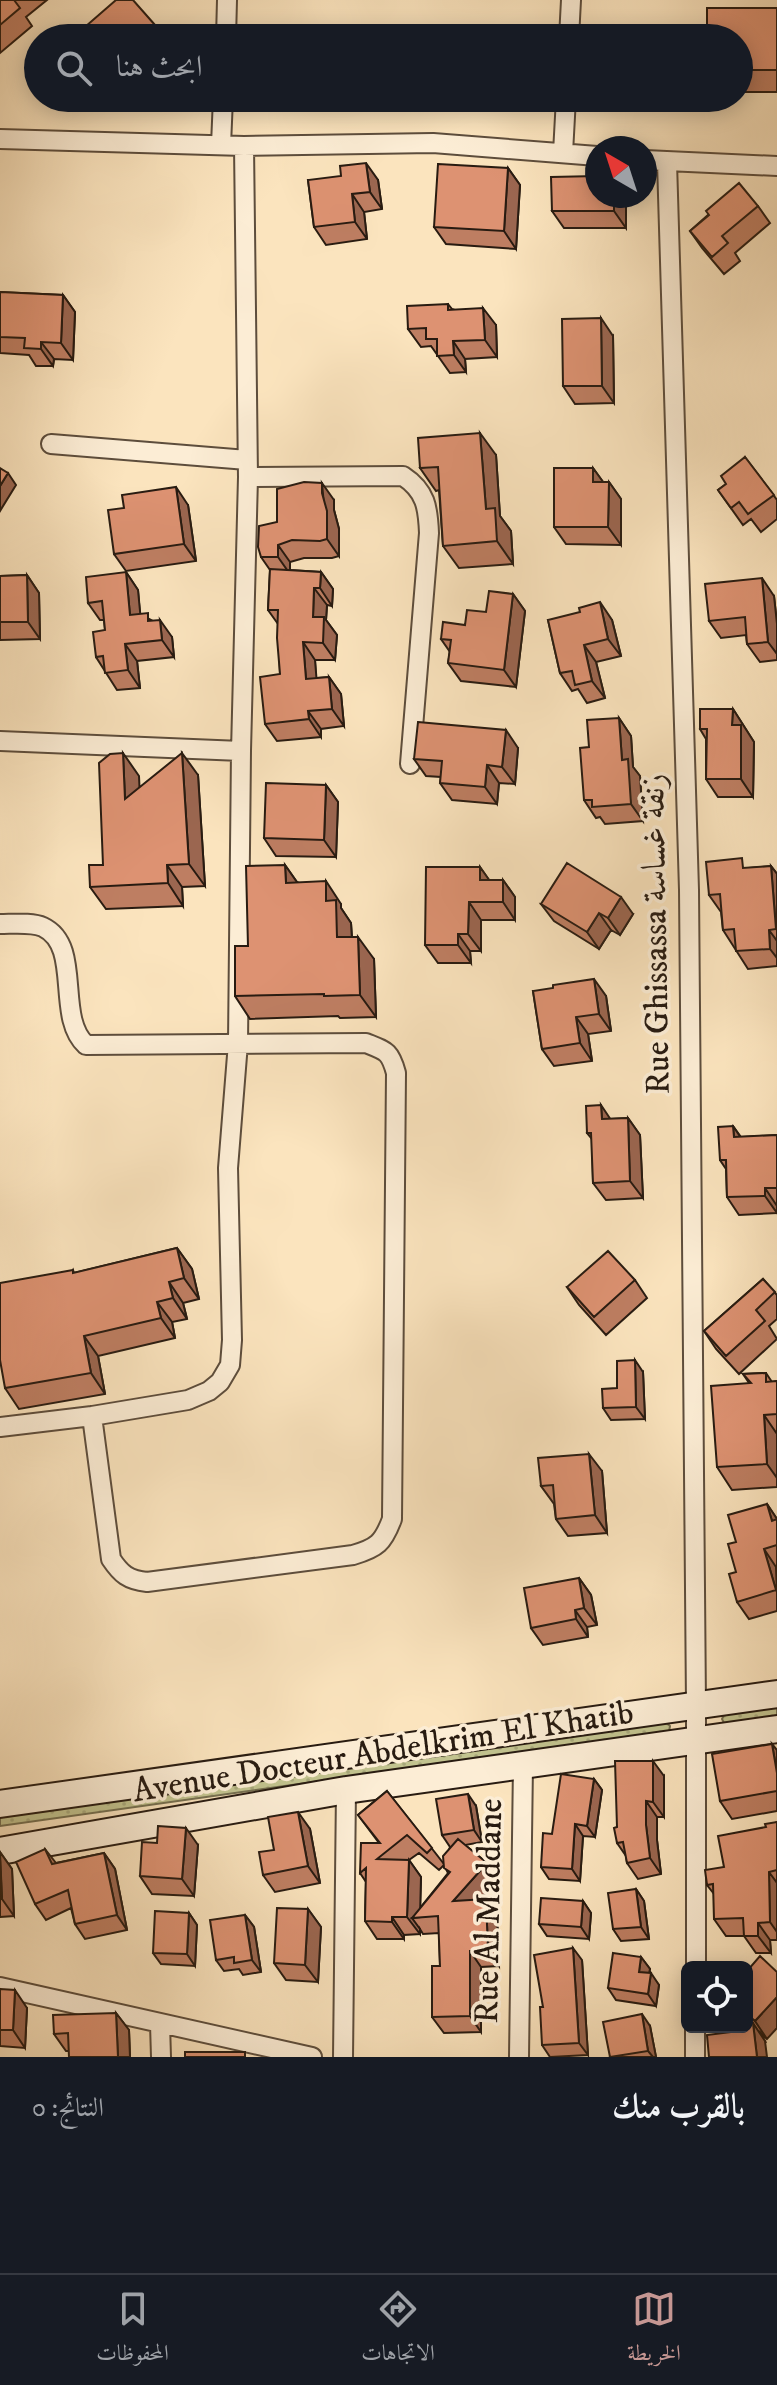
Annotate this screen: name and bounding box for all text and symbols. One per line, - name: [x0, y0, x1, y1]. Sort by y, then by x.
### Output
- search box: [24, 24, 753, 112]
- icon: search: [52, 46, 96, 90]
- text: ابحث هنا: [116, 49, 202, 86]
- north arrow: [585, 136, 657, 208]
- street label: Rue Ghissassa زنقة غساسة: [632, 773, 680, 1095]
- street label: Avenue Docteur Abdelkrim El Khatib: [130, 1692, 636, 1812]
- street label: Rue Al Maddane: [466, 1798, 512, 2024]
- map controls: [681, 1961, 753, 2033]
- button: locate: [681, 1961, 753, 2033]
- text: بالقرب منك: [612, 2086, 745, 2128]
- text: النتائج: 0: [32, 2092, 104, 2125]
- tab: المحفوظات: [96, 2287, 169, 2374]
- tab: الاتجاهات: [361, 2287, 435, 2374]
- tab: الخريطة: [627, 2287, 681, 2374]

